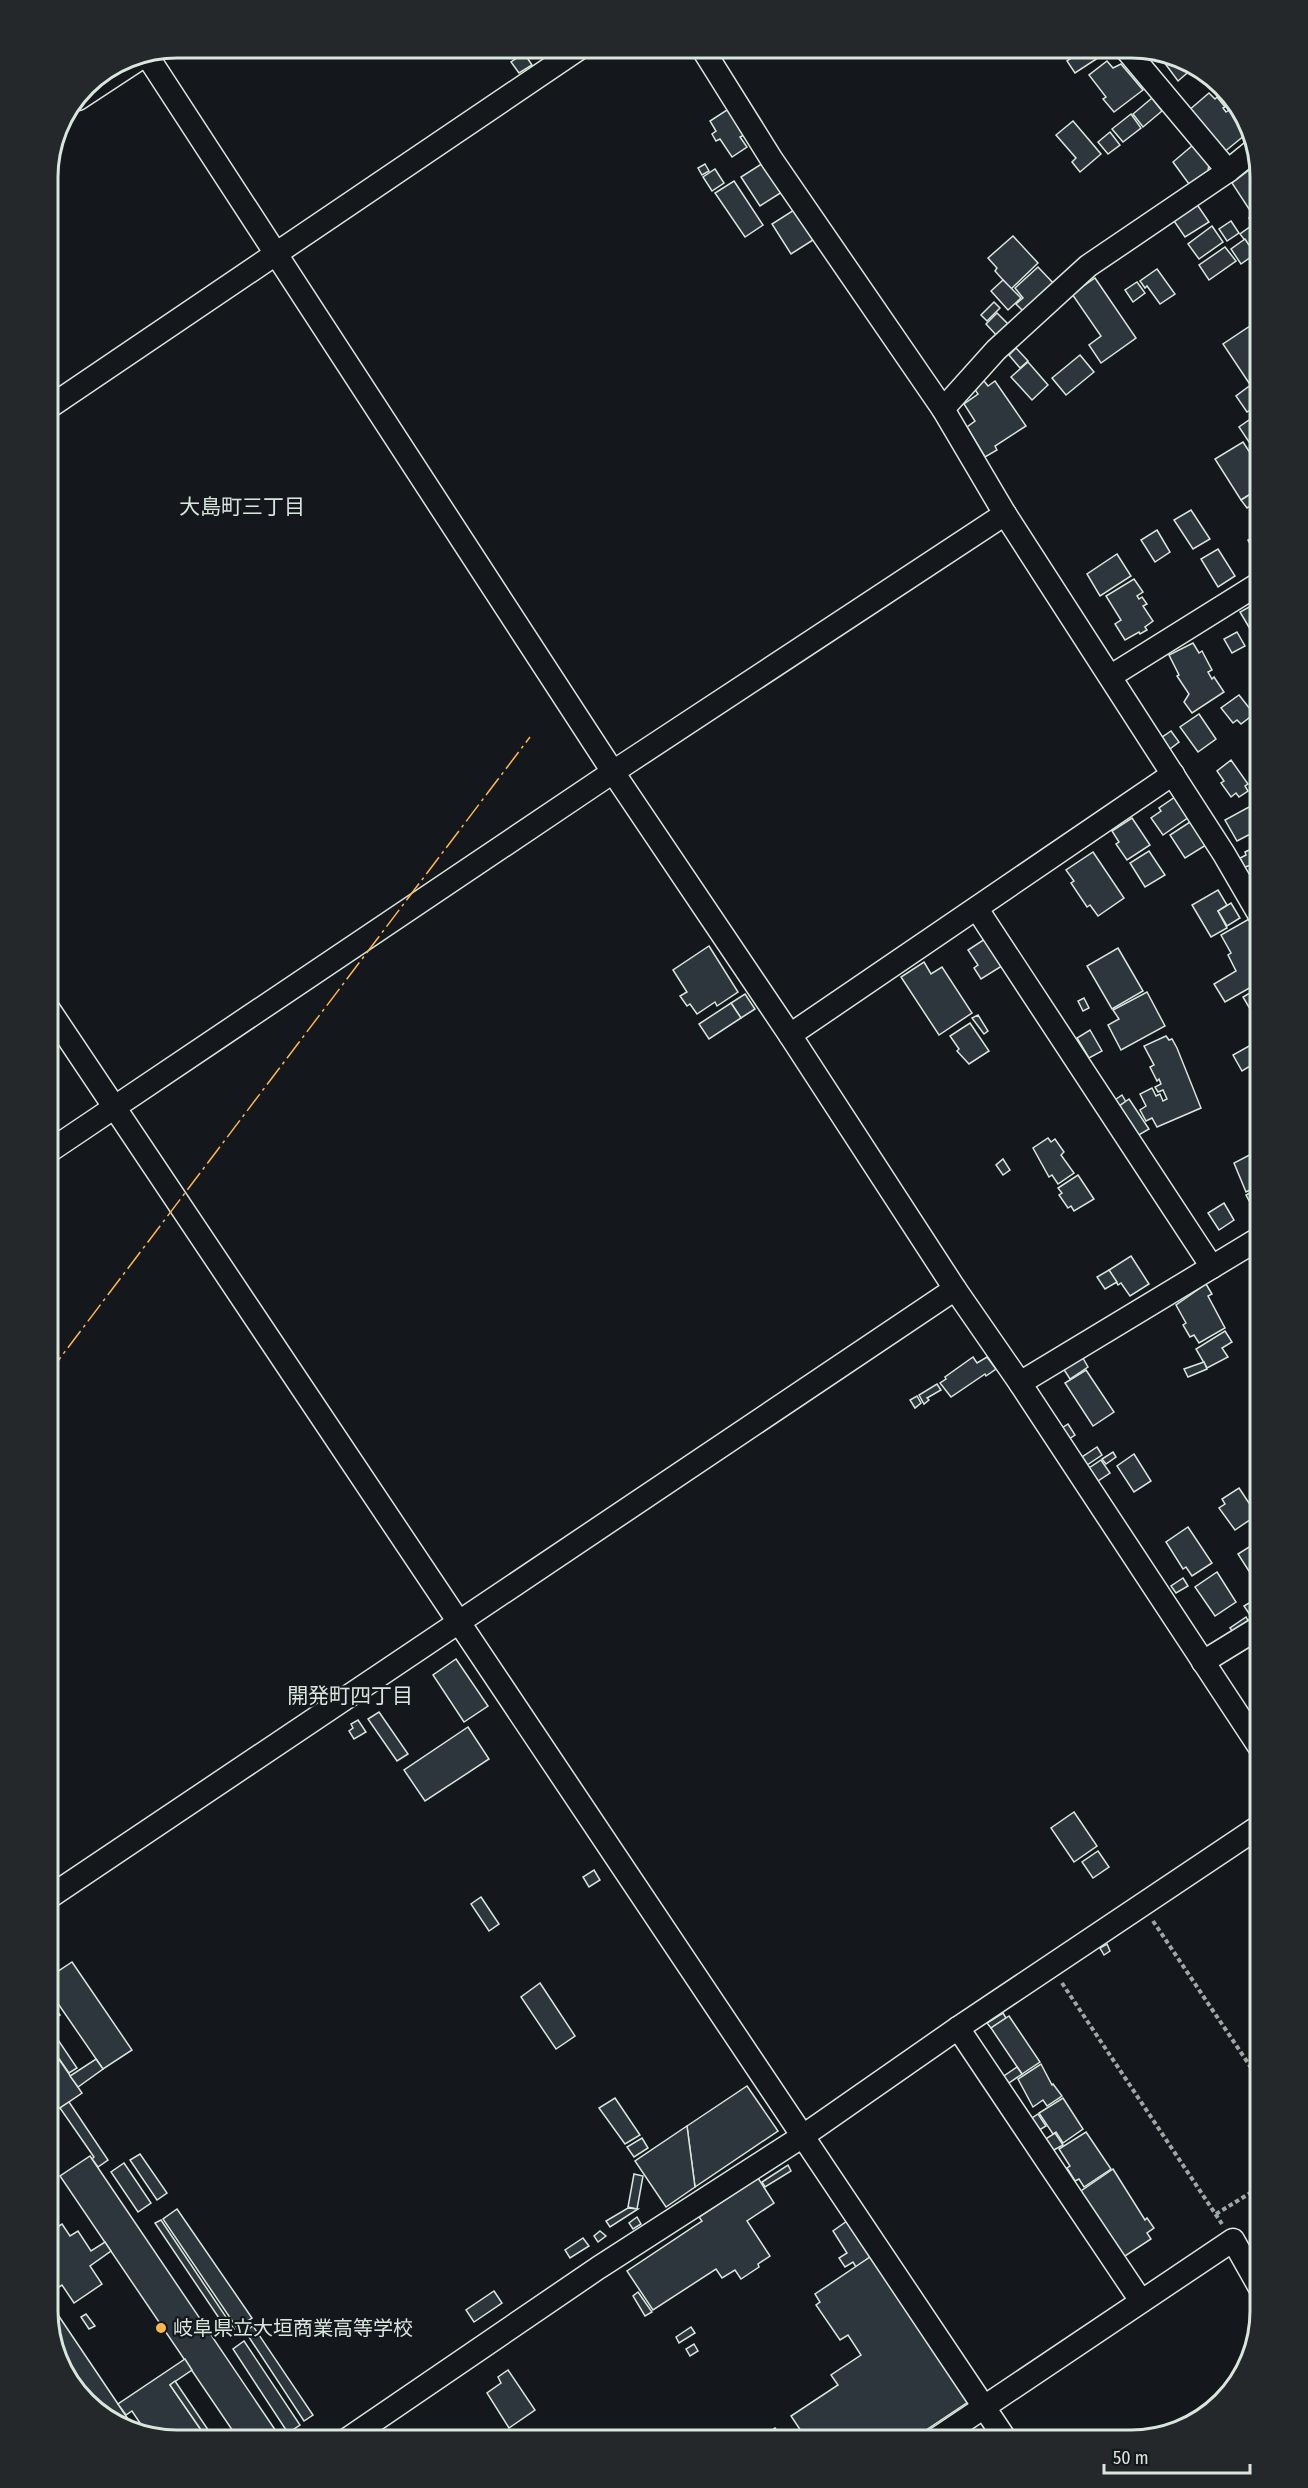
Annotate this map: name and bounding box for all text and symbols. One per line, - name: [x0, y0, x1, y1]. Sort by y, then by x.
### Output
- district label: 大島町三丁目: [179, 494, 305, 520]
- district label: 開発町四丁目: [287, 1683, 413, 1709]
- place label: 岐阜県立大垣商業高等学校: [173, 2316, 413, 2340]
- marker: 岐阜県立大垣商業高等学校: [154, 2321, 168, 2335]
- scale bar: [1104, 2437, 1250, 2475]
- text: 50 m: [1113, 2447, 1149, 2469]

